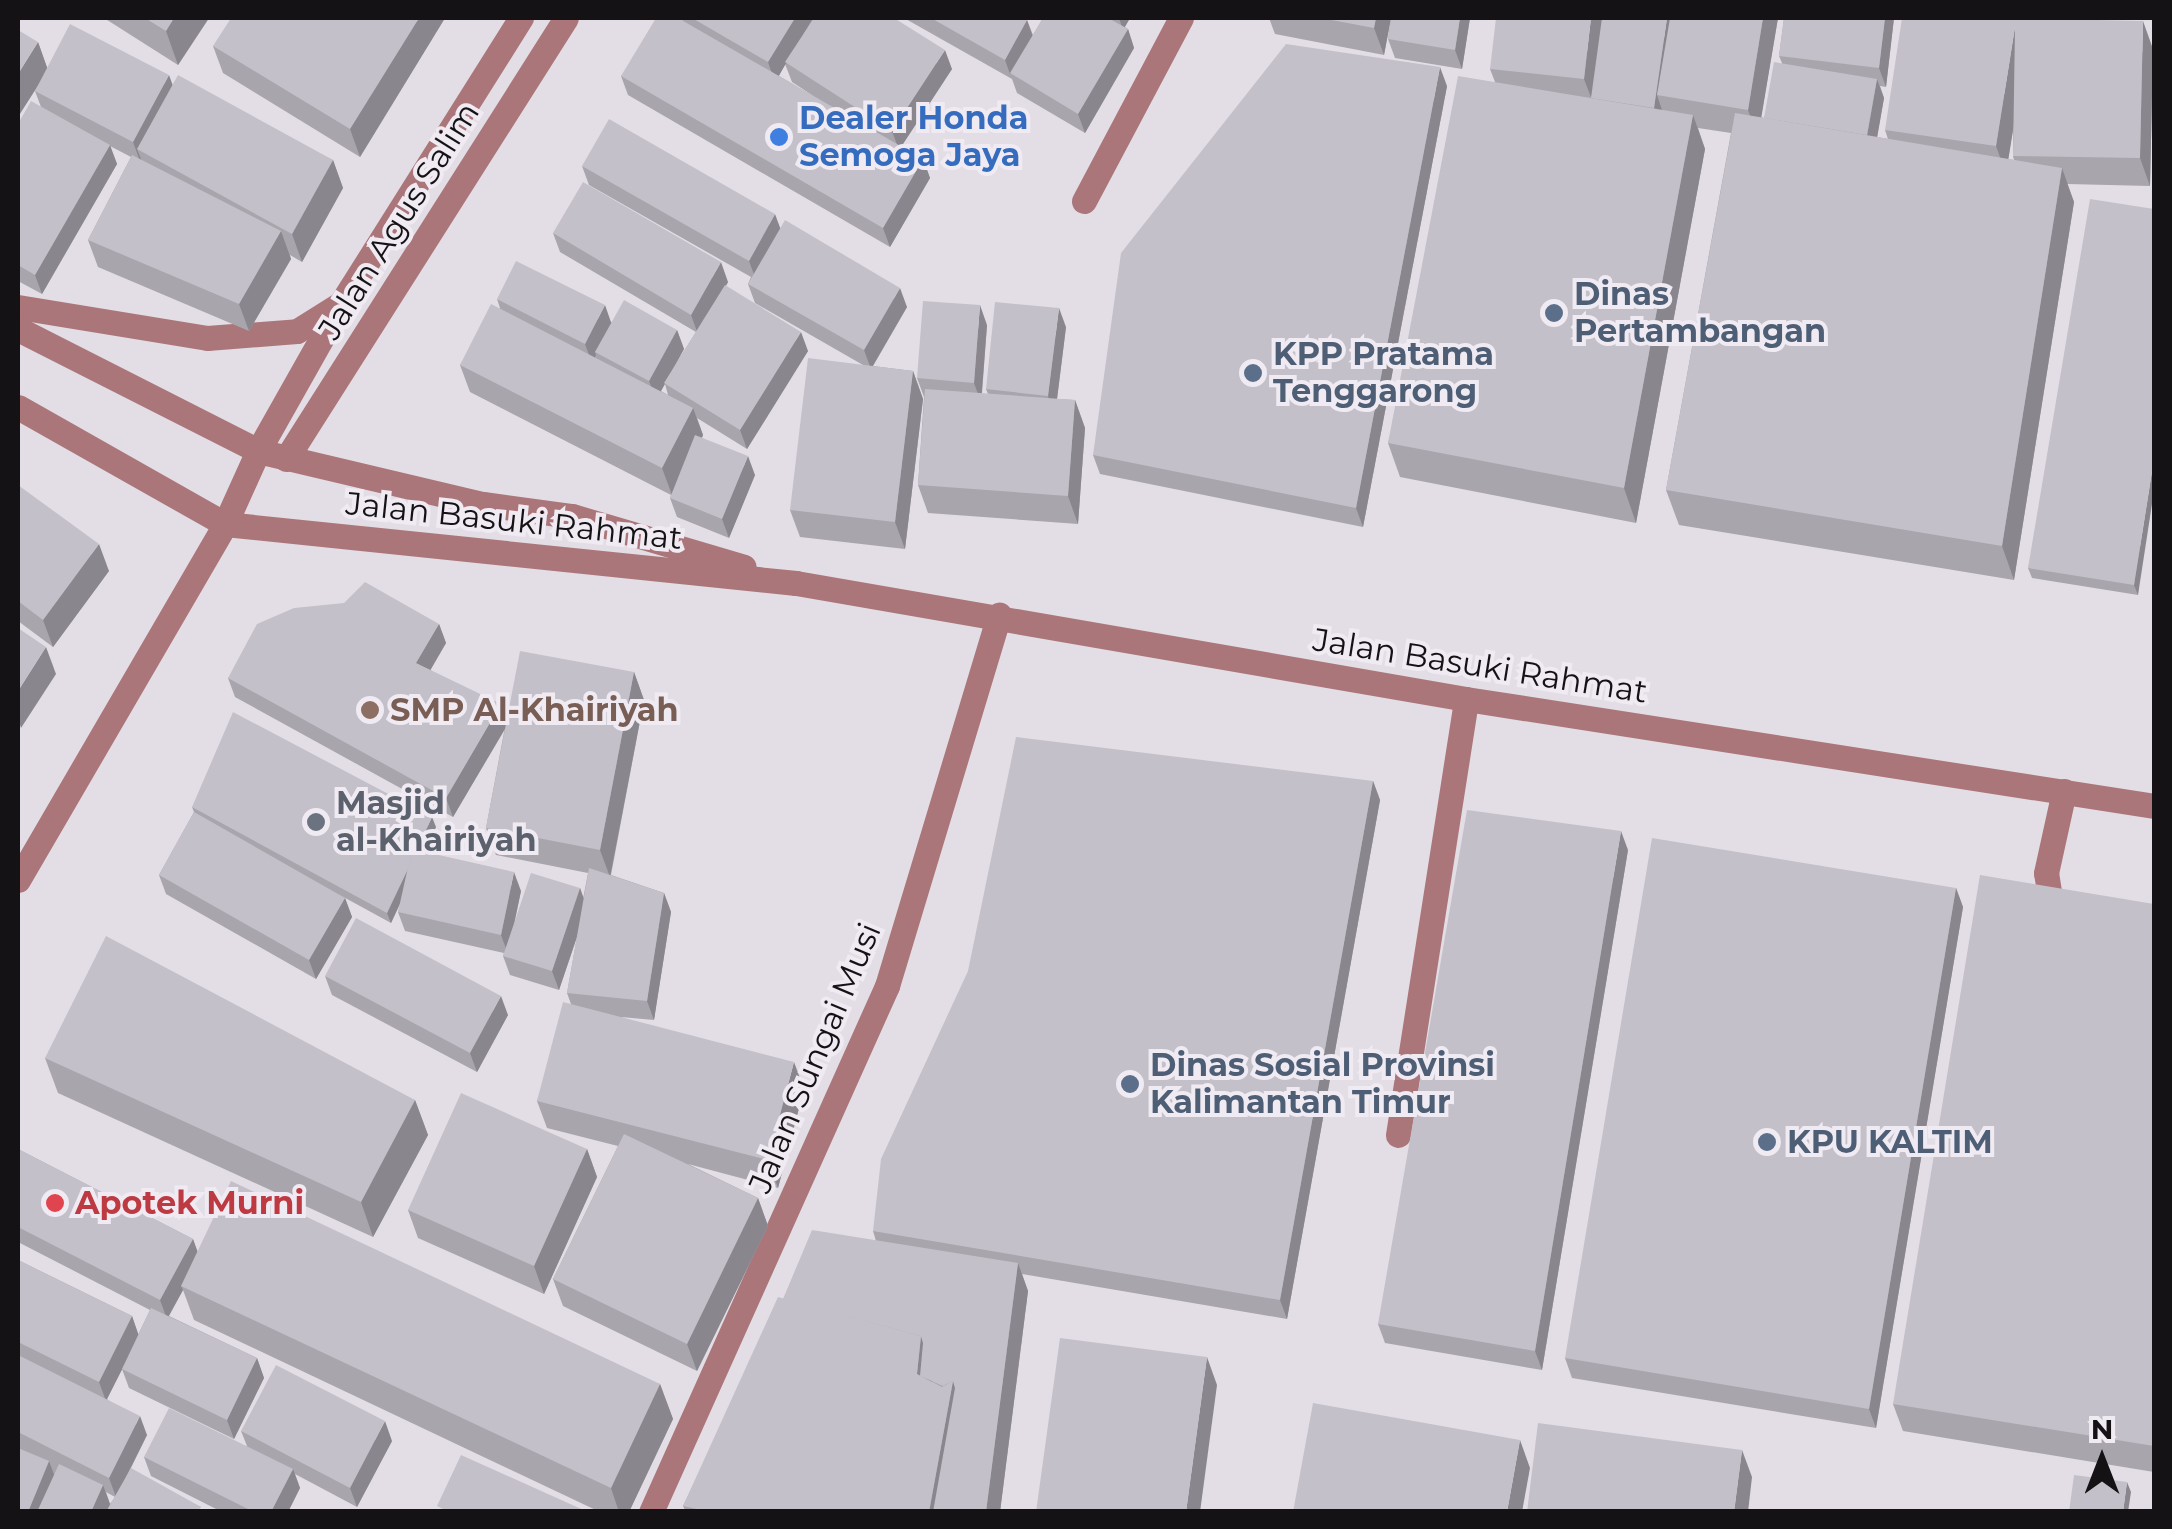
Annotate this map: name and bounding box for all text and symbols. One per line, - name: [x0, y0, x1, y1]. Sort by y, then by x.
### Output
- street label: Jalan Agus Salim: [311, 95, 487, 347]
- place label: Dealer Honda Semoga Jaya: [799, 100, 1029, 175]
- marker: Dealer Honda Semoga Jaya: [768, 126, 790, 148]
- place label: Dinas Pertambangan: [1574, 276, 1826, 351]
- marker: Dinas Pertambangan: [1543, 302, 1565, 324]
- place label: KPP Pratama Tenggarong: [1273, 336, 1494, 411]
- marker: KPP Pratama Tenggarong: [1242, 362, 1264, 384]
- street label: Jalan Basuki Rahmat: [344, 484, 684, 558]
- street label: Jalan Basuki Rahmat: [1310, 621, 1650, 711]
- place label: SMP Al-Khairiyah: [390, 691, 679, 729]
- marker: SMP Al-Khairiyah: [359, 699, 381, 721]
- place label: Masjid al-Khairiyah: [336, 785, 536, 860]
- marker: Masjid al-Khairiyah: [305, 811, 327, 833]
- street label: Jalan Sungai Musi: [741, 917, 889, 1199]
- place label: Dinas Sosial Provinsi Kalimantan Timur: [1150, 1047, 1495, 1122]
- marker: Dinas Sosial Provinsi Kalimantan Timur: [1119, 1073, 1141, 1095]
- place label: KPU KALTIM: [1787, 1123, 1993, 1161]
- marker: KPU KALTIM: [1756, 1131, 1778, 1153]
- place label: Apotek Murni: [75, 1184, 304, 1222]
- marker: Apotek Murni: [44, 1192, 66, 1214]
- north arrow: [2052, 1409, 2152, 1509]
- text: N: [2091, 1412, 2113, 1446]

